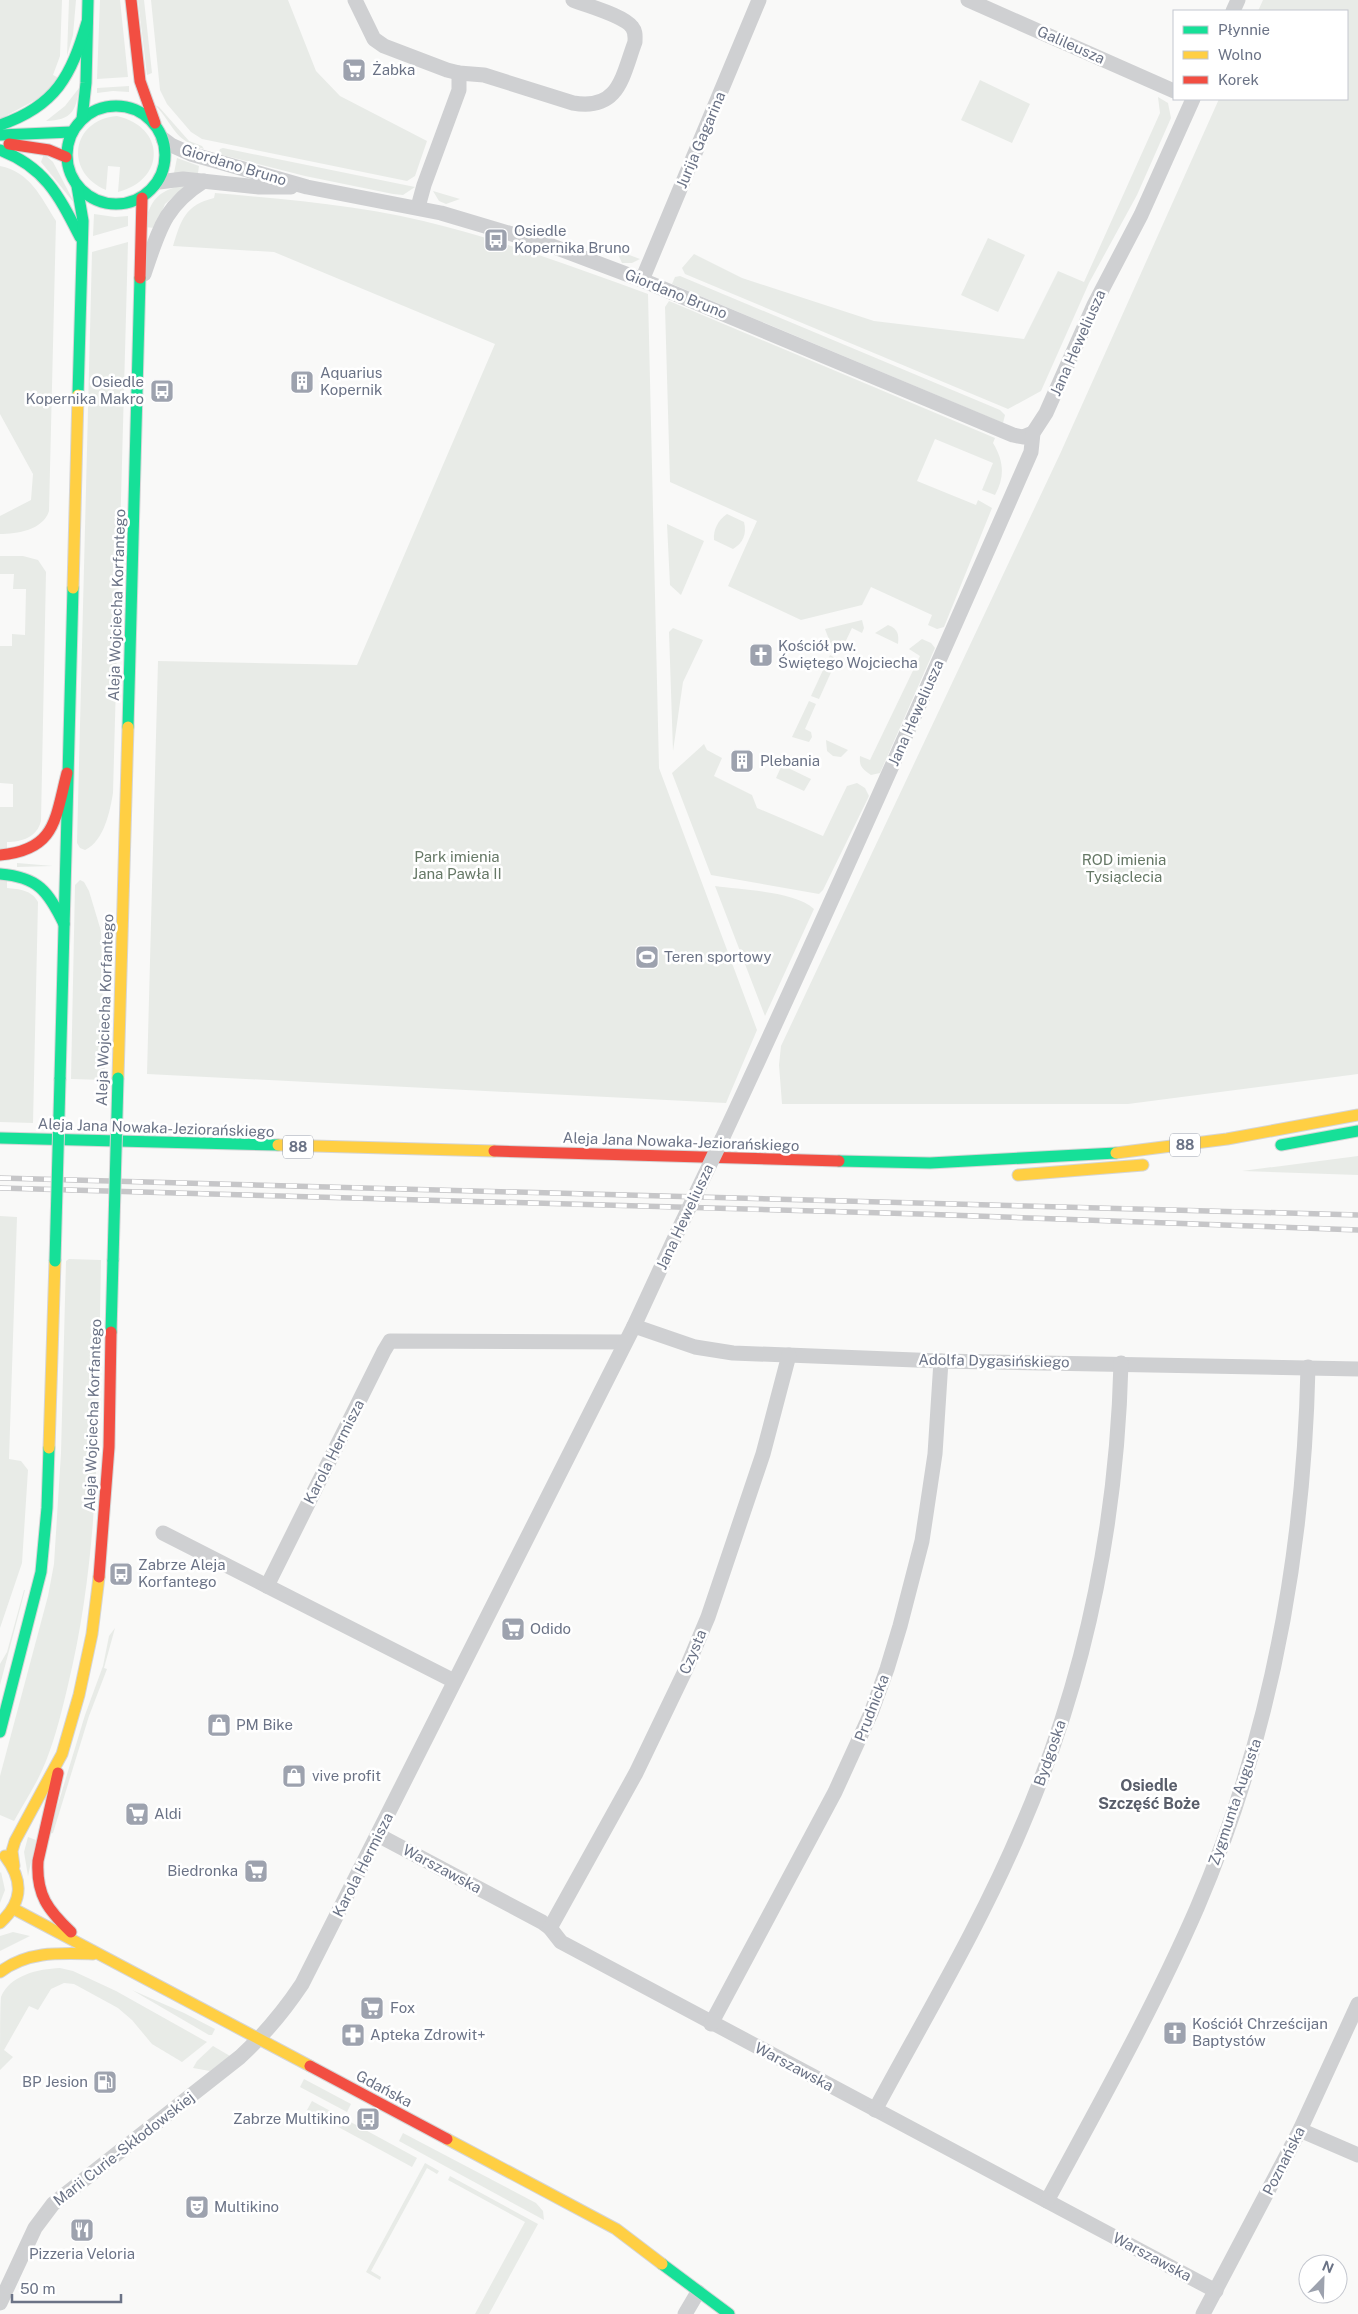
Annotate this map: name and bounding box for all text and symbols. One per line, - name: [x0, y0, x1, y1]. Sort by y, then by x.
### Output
- legend: [1173, 10, 1348, 100]
- text: Płynnie: [1218, 21, 1270, 38]
- street label: Galileusza: [1035, 22, 1108, 67]
- text: Wolno: [1218, 46, 1262, 63]
- supermarket icon: Żabka: [341, 57, 367, 83]
- place label: Żabka: [372, 60, 415, 78]
- text: Korek: [1218, 71, 1259, 88]
- street label: Jurija Gagarina: [673, 89, 729, 191]
- street label: Giordano Bruno: [180, 140, 289, 189]
- place label: Osiedle Kopernika Bruno: [514, 222, 630, 256]
- bus stop icon: Osiedle Kopernika Bruno: [483, 227, 509, 253]
- street label: Giordano Bruno: [623, 265, 730, 322]
- street label: Jana Heweliusza: [1046, 287, 1109, 399]
- place label: Aquarius Kopernik: [320, 364, 382, 398]
- building icon: Aquarius Kopernik: [289, 369, 315, 395]
- place label: Osiedle Kopernika Makro: [26, 373, 144, 407]
- bus stop icon: Osiedle Kopernika Makro: [149, 378, 175, 404]
- street label: Aleja Wojciecha Korfantego: [105, 509, 128, 701]
- place label: Kościół pw. Świętego Wojciecha: [778, 637, 918, 671]
- church icon: Kościół pw. Świętego Wojciecha: [748, 642, 774, 668]
- street label: Jana Heweliusza: [884, 657, 947, 769]
- building icon: Plebania: [729, 748, 755, 774]
- place label: Plebania: [760, 752, 820, 769]
- park label: Park imienia Jana Pawła II: [412, 848, 502, 882]
- park label: ROD imienia Tysiąclecia: [1082, 851, 1166, 885]
- street label: Aleja Wojciecha Korfantego: [93, 914, 116, 1106]
- sports icon: Teren sportowy: [634, 944, 660, 970]
- place label: Teren sportowy: [664, 948, 771, 965]
- street label: Aleja Jana Nowaka-Jeziorańskiego: [37, 1115, 275, 1140]
- street label: Aleja Jana Nowaka-Jeziorańskiego: [562, 1129, 800, 1154]
- road number: 88: [1170, 1134, 1200, 1156]
- road number: 88: [283, 1136, 313, 1158]
- street label: Jana Heweliusza: [653, 1161, 716, 1272]
- street label: Aleja Wojciecha Korfantego: [81, 1319, 104, 1511]
- street label: Adolfa Dygasińskiego: [918, 1351, 1070, 1370]
- street label: Karola Hermisza: [300, 1397, 367, 1507]
- place label: Zabrze Aleja Korfantego: [138, 1556, 226, 1590]
- bus stop icon: Zabrze Aleja Korfantego: [108, 1561, 134, 1587]
- supermarket icon: Odido: [500, 1616, 526, 1642]
- place label: Odido: [530, 1620, 571, 1637]
- street label: Czysta: [676, 1627, 710, 1677]
- street label: Prudnicka: [851, 1672, 892, 1744]
- shop icon: PM Bike: [206, 1712, 232, 1738]
- place label: PM Bike: [236, 1716, 293, 1733]
- street label: Bydgoska: [1030, 1718, 1069, 1788]
- street label: Zygmunta Augusta: [1205, 1736, 1264, 1867]
- shop icon: vive profit: [281, 1763, 307, 1789]
- place label: vive profit: [312, 1767, 381, 1784]
- district label: Osiedle Szczęść Boże: [1098, 1776, 1200, 1813]
- supermarket icon: Aldi: [124, 1801, 150, 1827]
- place label: Aldi: [154, 1805, 182, 1822]
- street label: Karola Hermisza: [329, 1810, 396, 1920]
- street label: Warszawska: [400, 1841, 484, 1896]
- supermarket icon: Biedronka: [243, 1858, 269, 1884]
- place label: Biedronka: [167, 1862, 238, 1879]
- supermarket icon: Fox: [359, 1995, 385, 2021]
- place label: Fox: [390, 1999, 415, 2016]
- place label: Kościół Chrześcijan Baptystów: [1192, 2015, 1328, 2049]
- church icon: Kościół Chrześcijan Baptystów: [1162, 2020, 1188, 2046]
- pharmacy icon: Apteka Zdrowit+: [340, 2022, 366, 2048]
- place label: Apteka Zdrowit+: [370, 2026, 486, 2043]
- street label: Warszawska: [752, 2039, 836, 2094]
- street label: Gdańska: [353, 2067, 415, 2110]
- fuel station icon: BP Jesion: [92, 2069, 118, 2095]
- place label: BP Jesion: [22, 2073, 88, 2090]
- street label: Marii Curie-Skłodowskiej: [50, 2088, 198, 2209]
- bus stop icon: Zabrze Multikino: [355, 2106, 381, 2132]
- place label: Zabrze Multikino: [233, 2110, 350, 2127]
- street label: Poznańska: [1259, 2124, 1308, 2198]
- theatre icon: Multikino: [184, 2194, 210, 2220]
- place label: Multikino: [214, 2198, 279, 2215]
- restaurant icon: Pizzeria Veloria: [69, 2217, 95, 2243]
- street label: Warszawska: [1110, 2229, 1194, 2284]
- place label: Pizzeria Veloria: [29, 2245, 135, 2262]
- north arrow: [1298, 2254, 1348, 2304]
- text: N: [1320, 2258, 1336, 2277]
- scale bar: [12, 2272, 121, 2304]
- text: 50 m: [20, 2280, 55, 2297]

